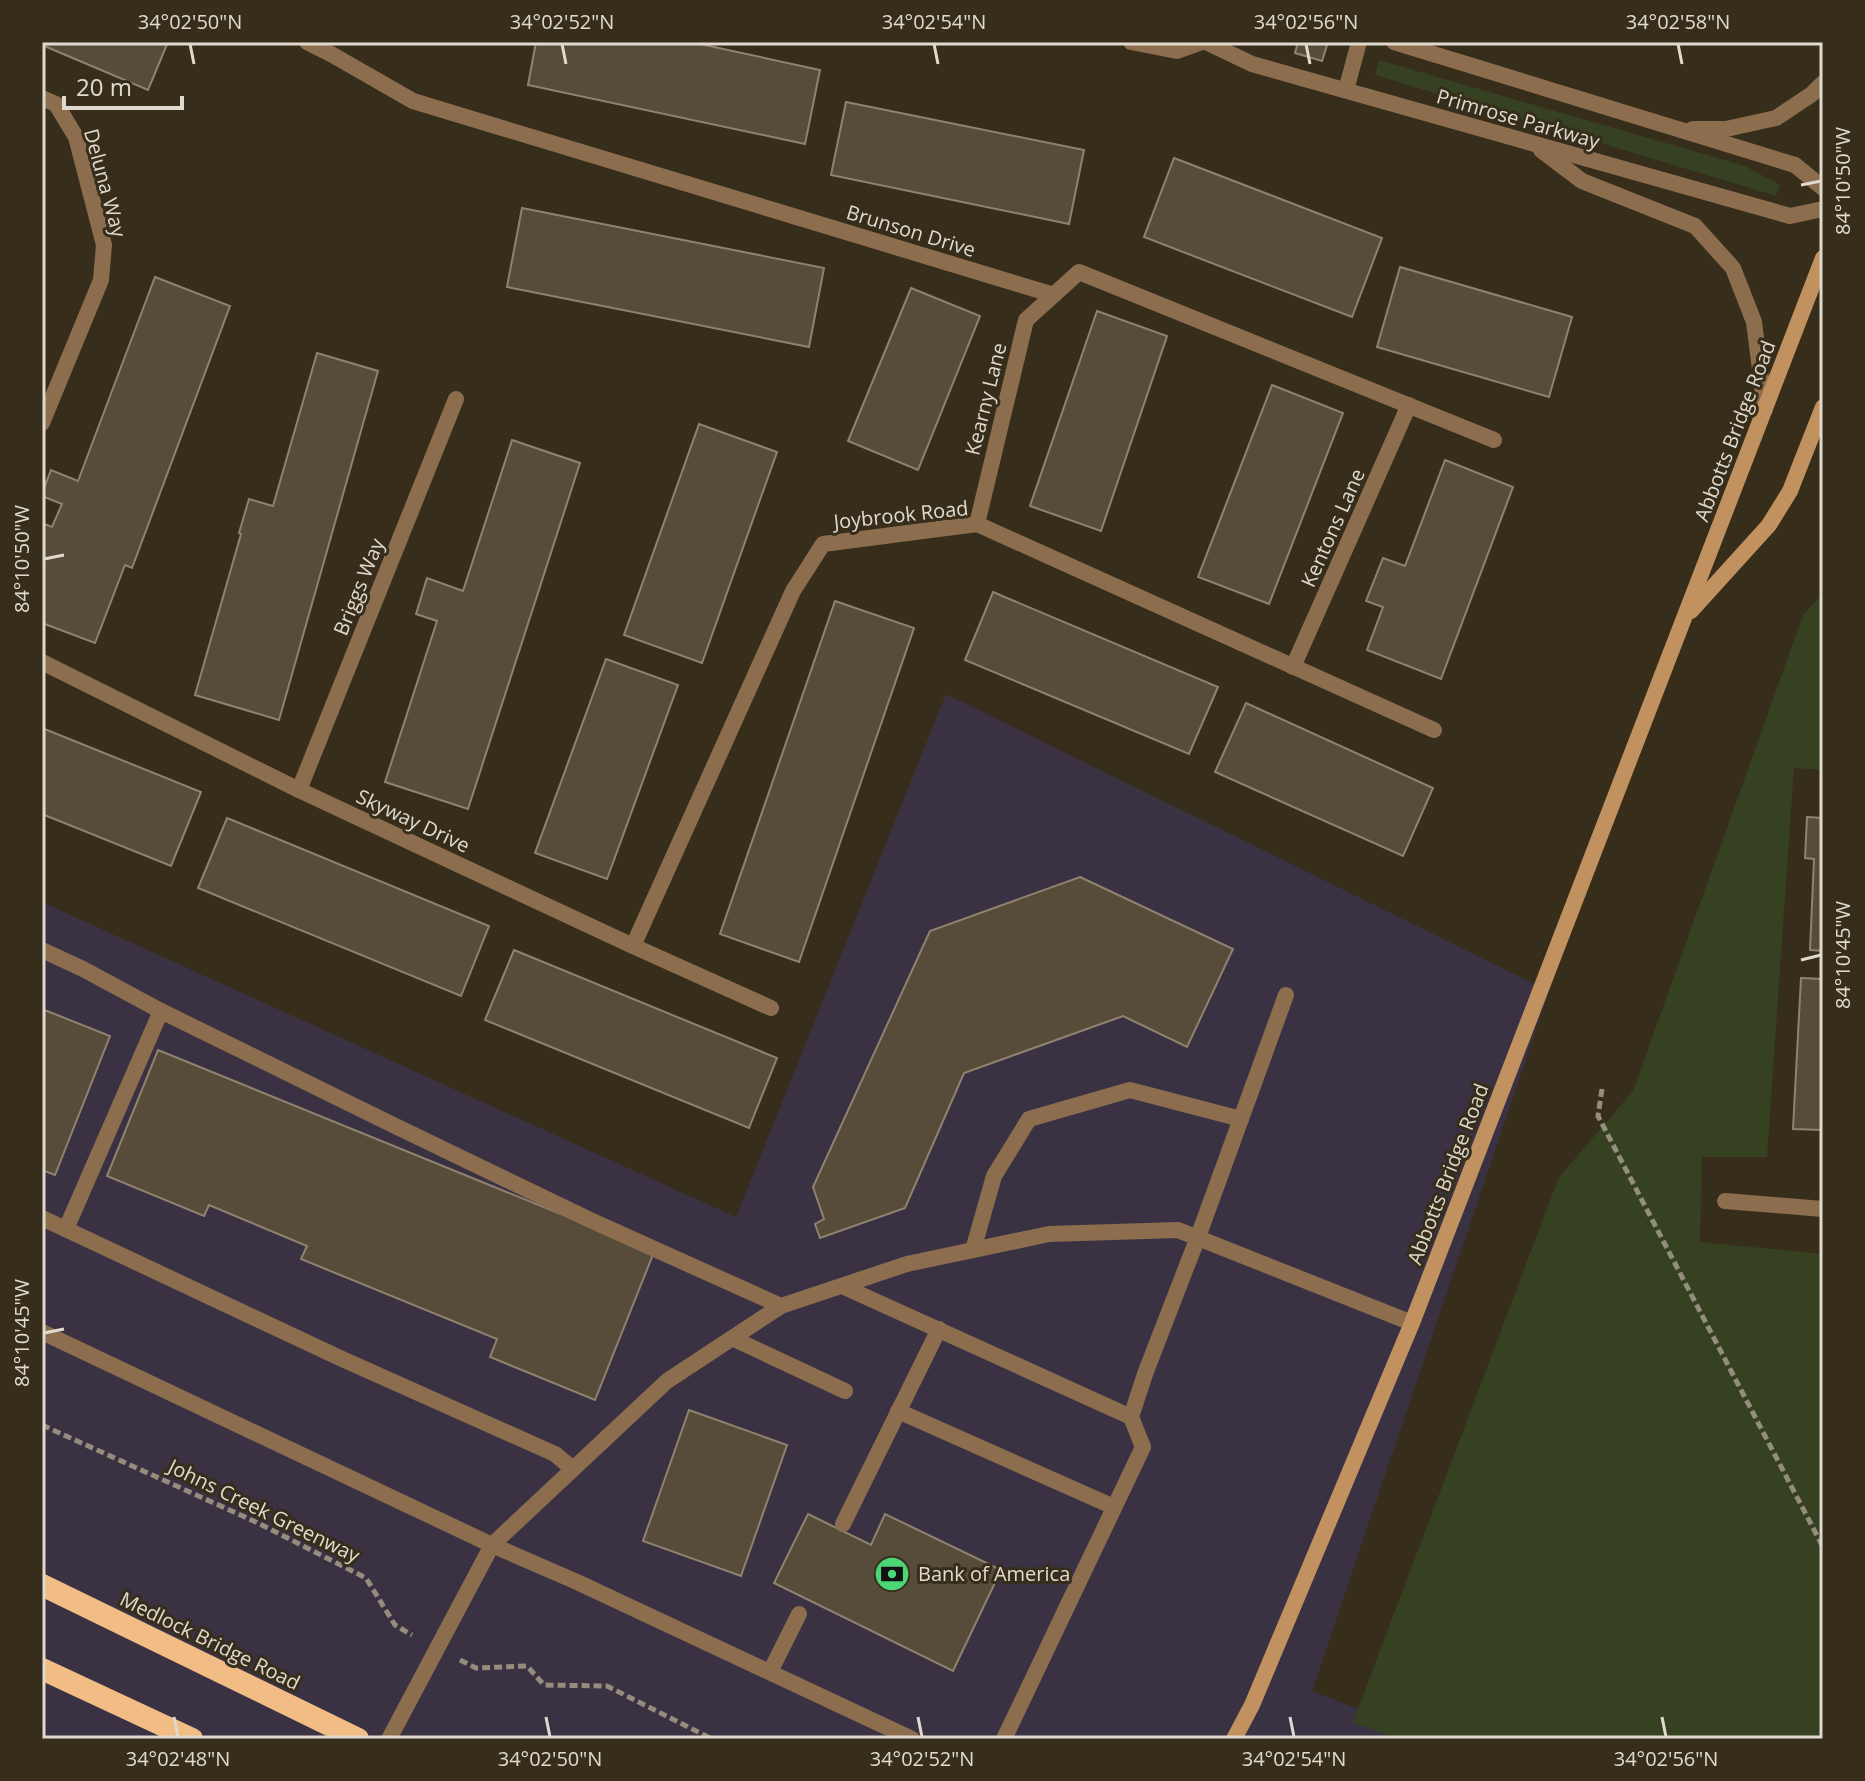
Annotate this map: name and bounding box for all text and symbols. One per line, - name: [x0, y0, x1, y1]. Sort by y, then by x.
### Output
- text: 34°02'50"N: [138, 8, 242, 35]
- text: 34°02'52"N: [510, 8, 614, 35]
- text: 34°02'54"N: [882, 8, 986, 35]
- text: 34°02'56"N: [1254, 8, 1358, 35]
- text: 34°02'58"N: [1626, 8, 1730, 35]
- scale bar: [64, 60, 182, 110]
- text: 20 m: [76, 70, 132, 103]
- street label: Primrose Parkway: [1433, 82, 1604, 155]
- street label: Deluna Way: [78, 126, 133, 241]
- text: 84°10'50"W: [1829, 126, 1856, 235]
- street label: Brunson Drive: [843, 198, 979, 263]
- street label: Abbotts Bridge Road: [1688, 337, 1781, 525]
- street label: Kearny Lane: [958, 340, 1013, 458]
- street label: Kentons Lane: [1294, 464, 1371, 591]
- street label: Joybrook Road: [830, 494, 970, 535]
- text: 84°10'50"W: [8, 504, 35, 613]
- street label: Briggs Way: [327, 533, 391, 639]
- street label: Skyway Drive: [352, 782, 474, 859]
- text: 84°10'45"W: [1829, 900, 1856, 1009]
- street label: Abbotts Bridge Road: [1401, 1080, 1494, 1268]
- text: 84°10'45"W: [8, 1278, 35, 1387]
- street label: Johns Creek Greenway: [162, 1452, 365, 1569]
- bank icon: Bank of America: [873, 1555, 911, 1593]
- place label: Bank of America: [918, 1560, 1070, 1587]
- street label: Medlock Bridge Road: [116, 1585, 305, 1696]
- text: 34°02'48"N: [126, 1745, 230, 1772]
- text: 34°02'50"N: [498, 1745, 602, 1772]
- text: 34°02'52"N: [870, 1745, 974, 1772]
- text: 34°02'54"N: [1242, 1745, 1346, 1772]
- text: 34°02'56"N: [1614, 1745, 1718, 1772]

